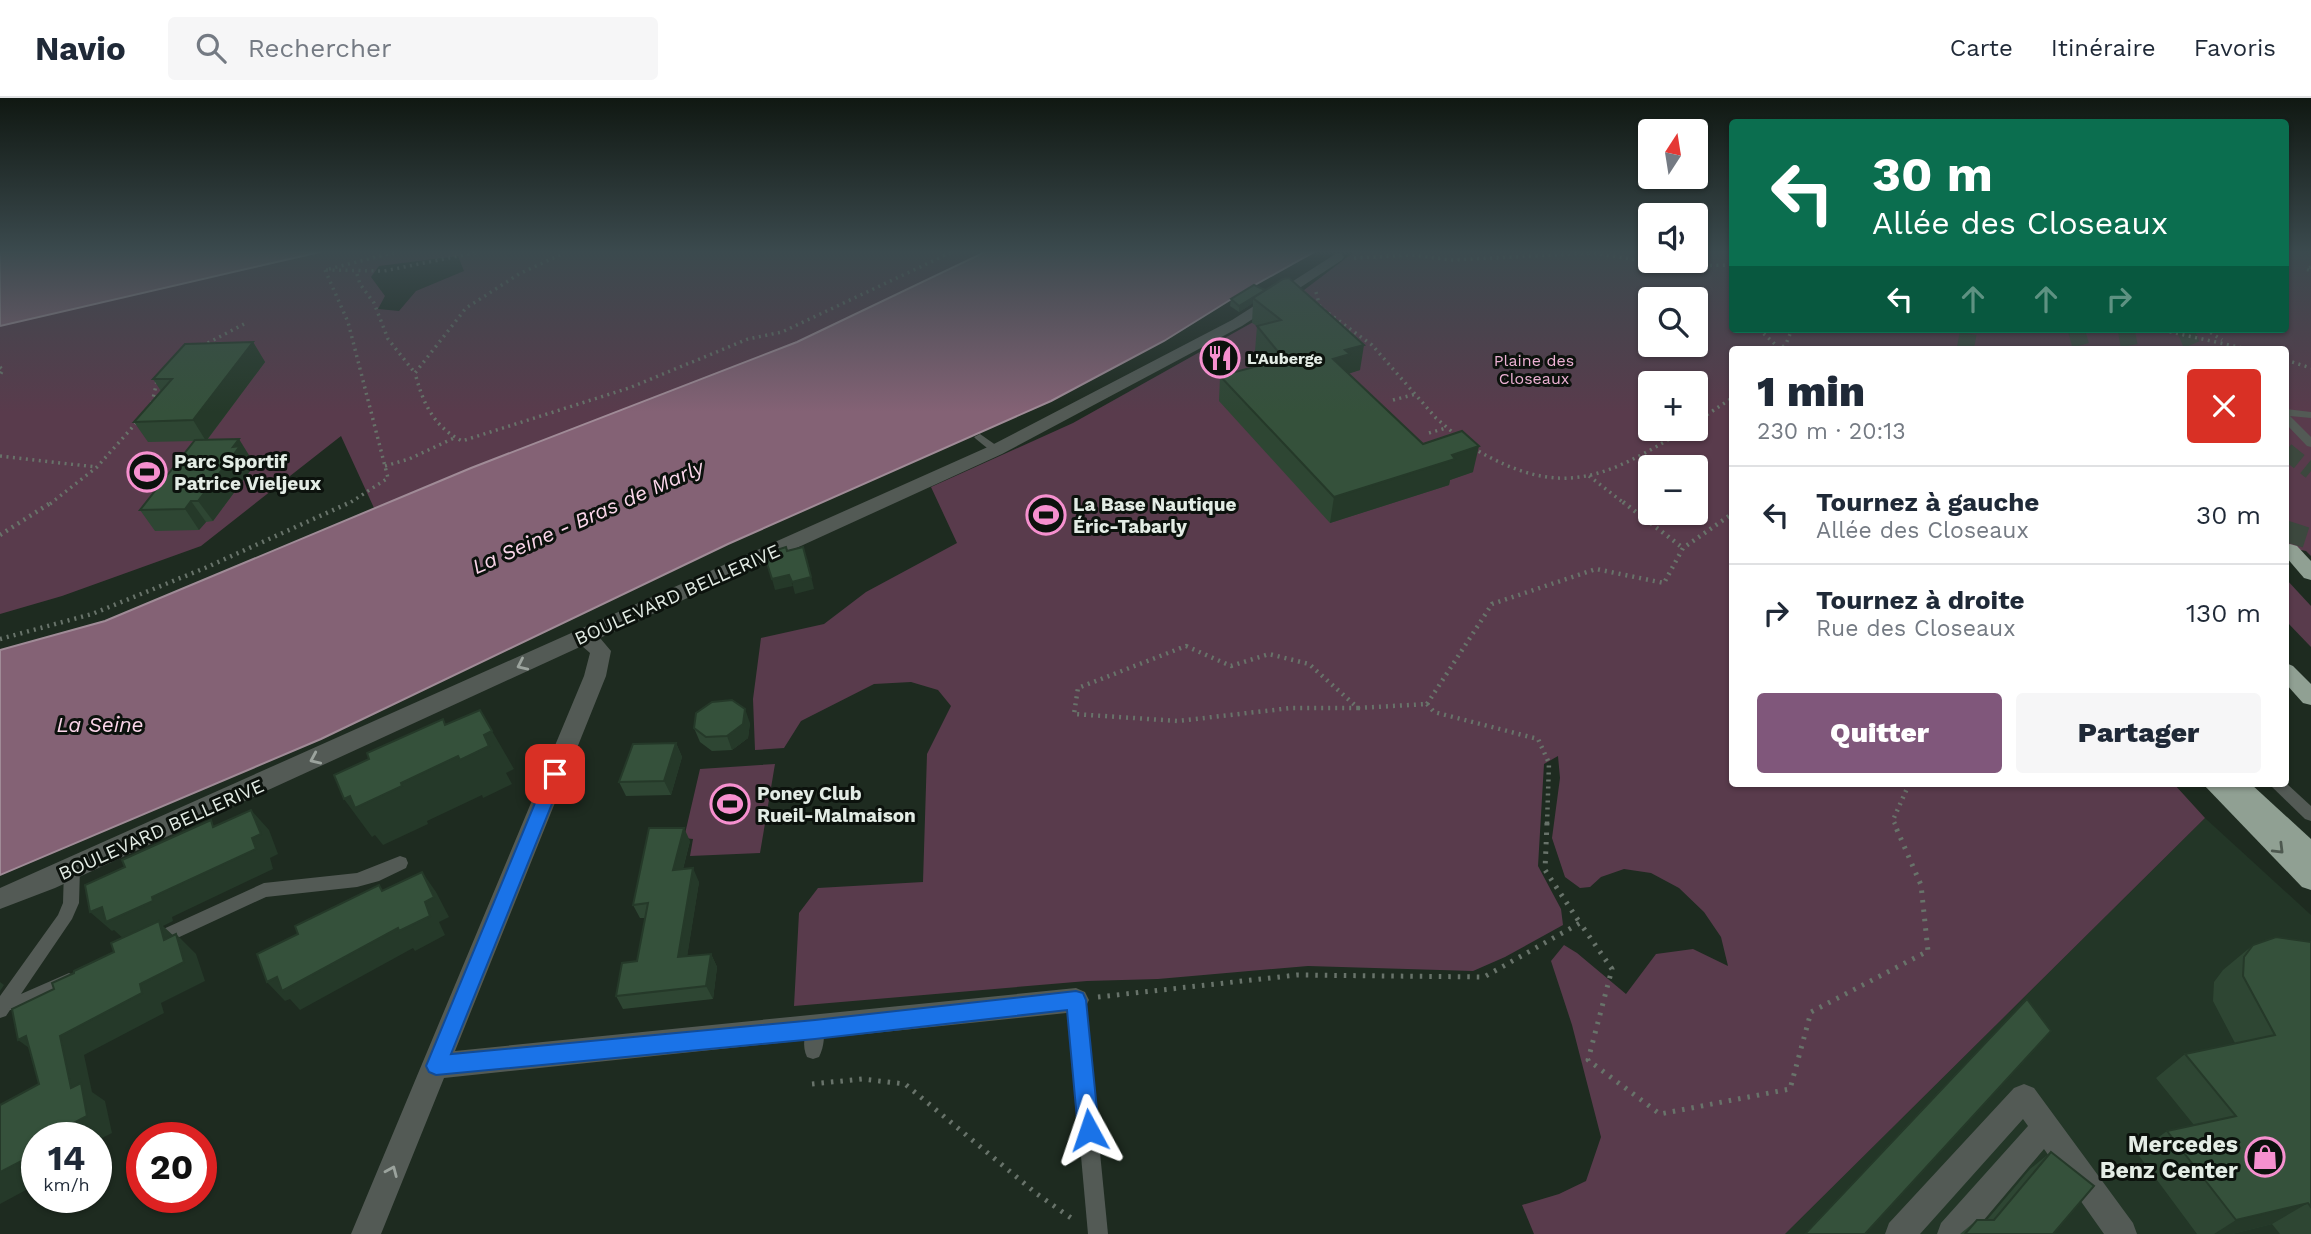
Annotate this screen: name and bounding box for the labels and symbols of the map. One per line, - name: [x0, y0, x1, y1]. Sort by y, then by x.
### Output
- north arrow: [1638, 119, 1708, 189]
- restaurant icon: L'Auberge: [1199, 337, 1241, 379]
- place label: L'Auberge: [1247, 349, 1323, 368]
- park label: Plaine des Closeaux: [1494, 351, 1574, 388]
- place label: Parc Sportif Patrice Vieljeux: [174, 450, 322, 495]
- sports icon: Parc Sportif Patrice Vieljeux: [126, 451, 168, 493]
- water label: La Seine - Bras de Marly: [468, 453, 709, 579]
- place label: La Base Nautique Éric-Tabarly: [1073, 493, 1237, 538]
- sports icon: La Base Nautique Éric-Tabarly: [1025, 494, 1067, 536]
- street label: BOULEVARD BELLERIVE: [571, 539, 783, 650]
- one-way arrow: [517, 657, 529, 671]
- water label: La Seine: [56, 712, 144, 737]
- pin: [525, 744, 585, 804]
- one-way arrow: [310, 751, 322, 765]
- street label: BOULEVARD BELLERIVE: [55, 774, 267, 885]
- place label: Poney Club Rueil-Malmaison: [757, 782, 916, 827]
- sports icon: Poney Club Rueil-Malmaison: [709, 783, 751, 825]
- one-way arrow: [2271, 841, 2284, 854]
- position arrow: [1052, 1093, 1126, 1167]
- speed limit sign: 20: [126, 1122, 217, 1213]
- place label: Mercedes Benz Center: [2100, 1131, 2238, 1184]
- shop icon: Mercedes Benz Center: [2244, 1136, 2286, 1178]
- one-way arrow: [384, 1166, 398, 1178]

